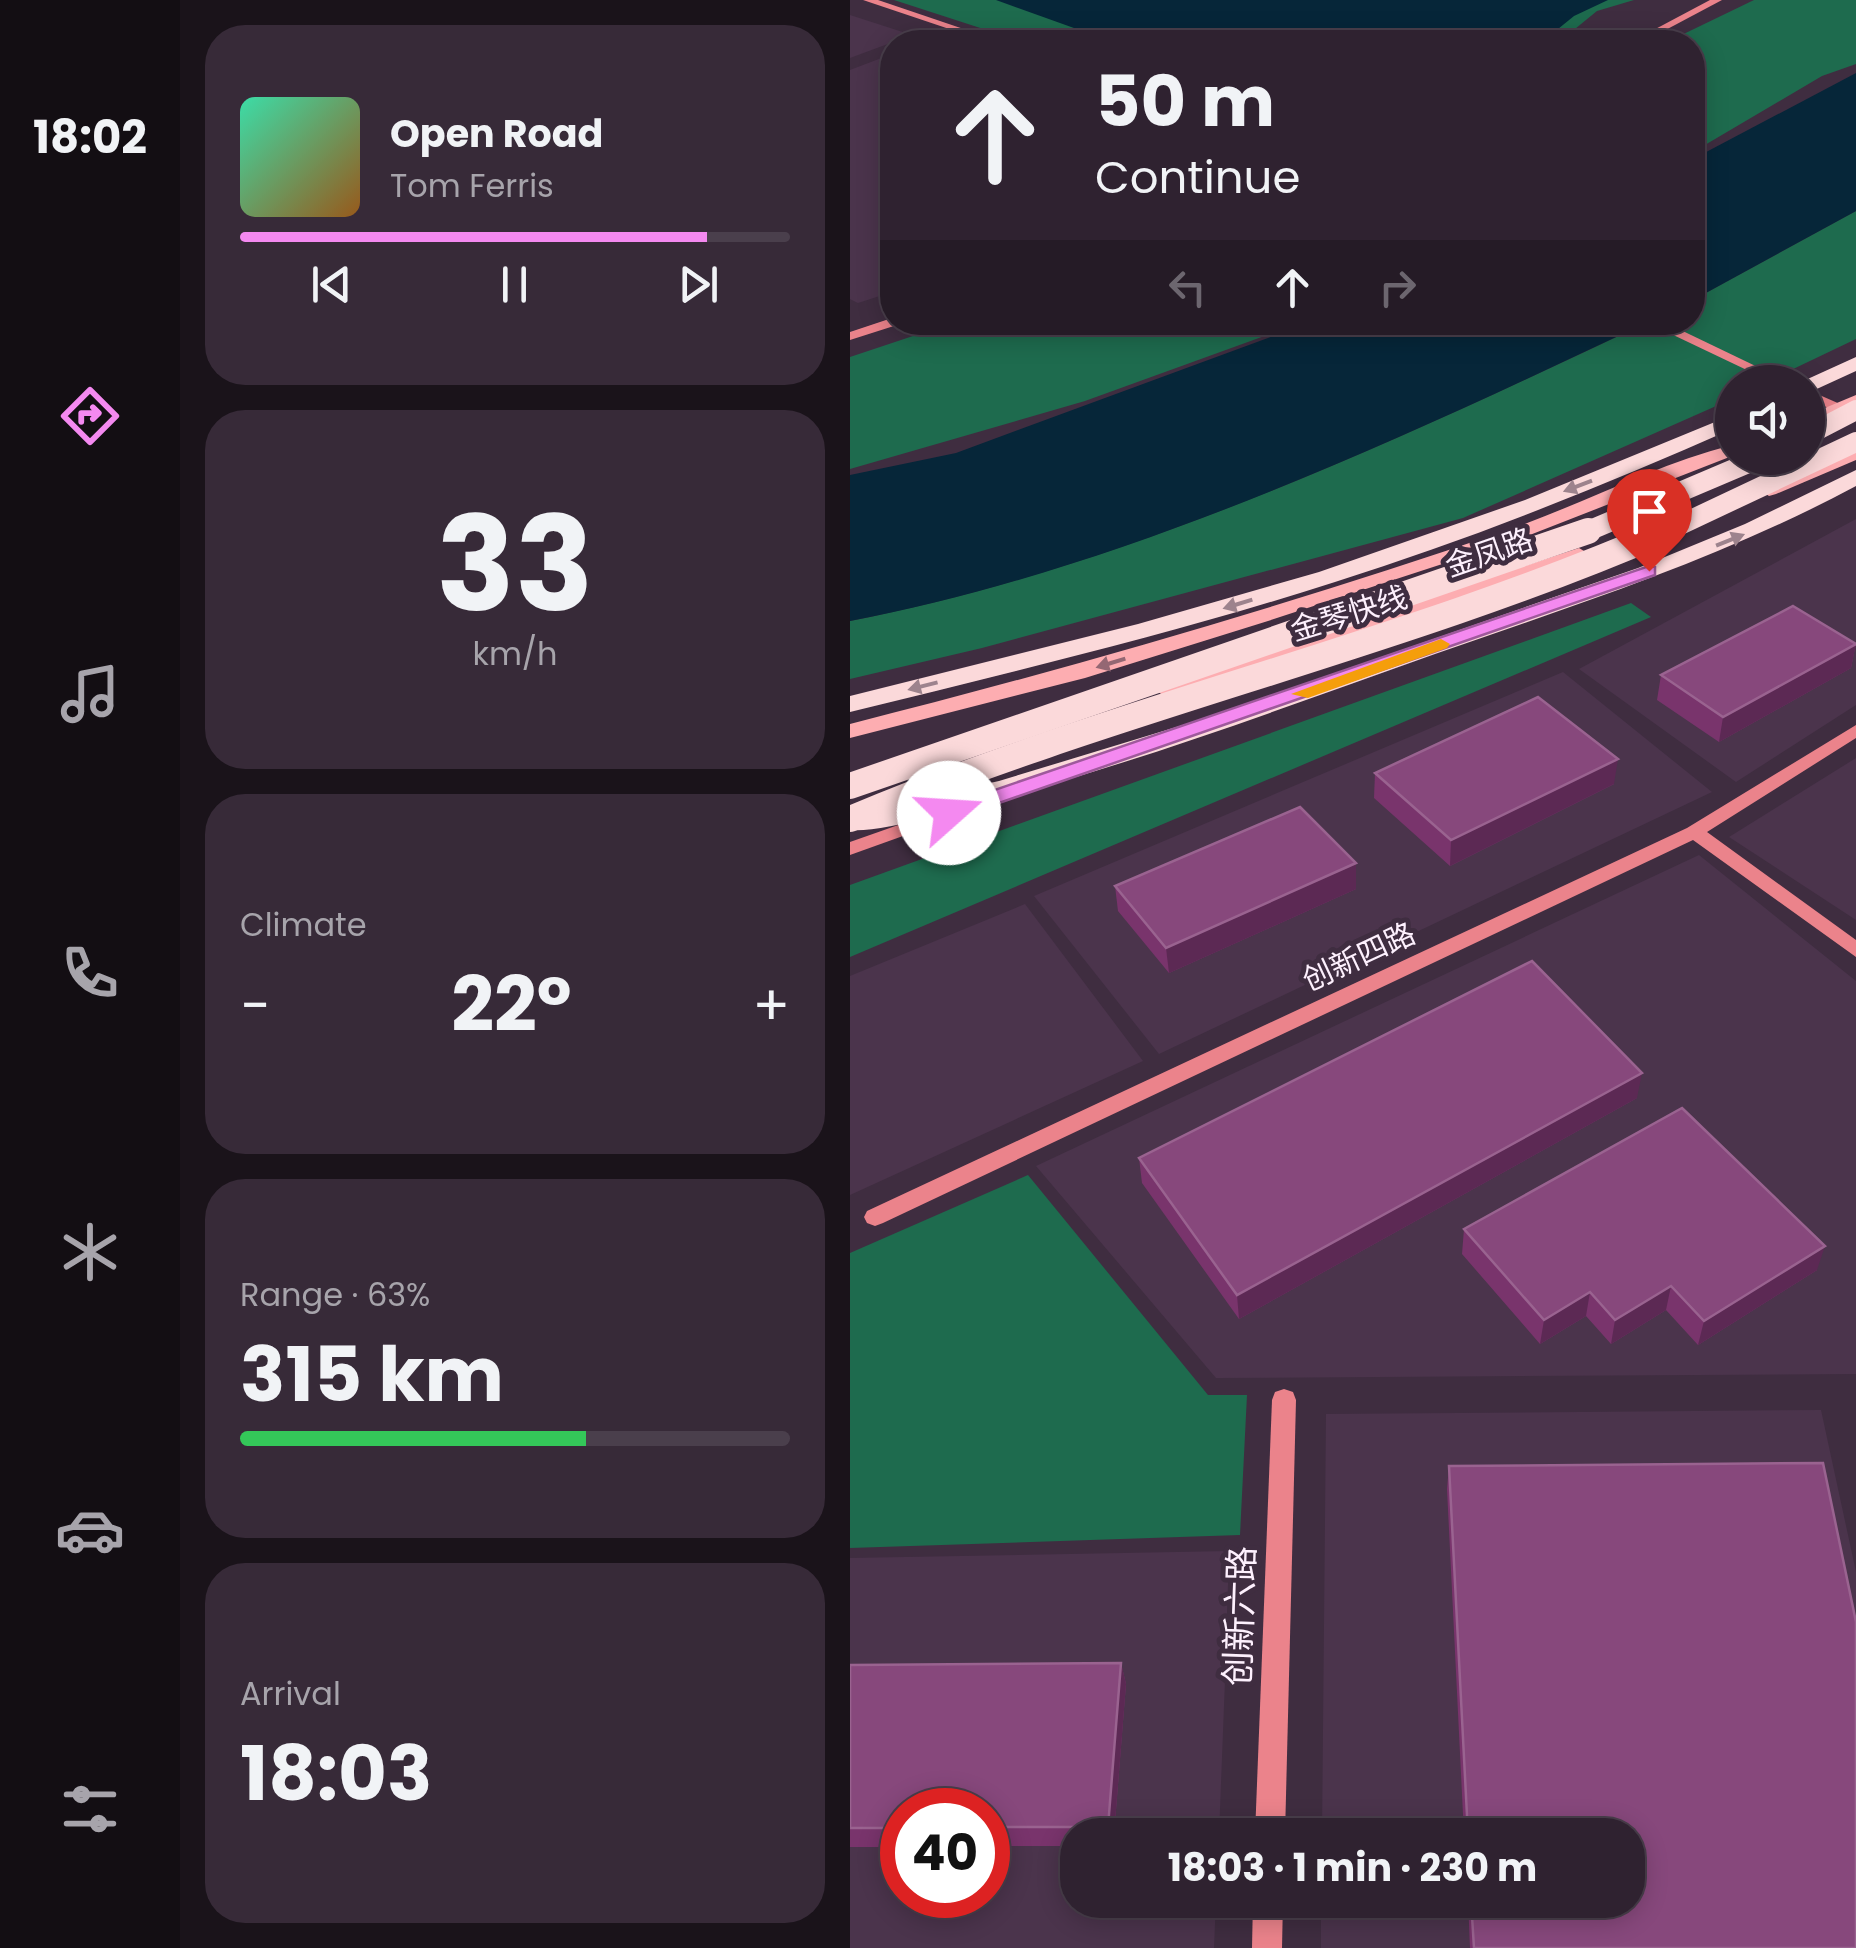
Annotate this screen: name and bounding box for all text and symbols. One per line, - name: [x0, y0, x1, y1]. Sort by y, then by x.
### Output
- text: 50 m: [1095, 52, 1275, 151]
- icon: ahead: [930, 70, 1060, 200]
- text: 18:02: [33, 106, 147, 169]
- text: Open Road: [390, 107, 603, 160]
- text: Continue: [1095, 146, 1300, 209]
- text: Tom Ferris: [390, 163, 554, 208]
- icon: previous: [304, 257, 359, 312]
- icon: pause: [487, 257, 542, 312]
- icon: next: [671, 257, 726, 312]
- icon: left: [1160, 260, 1215, 315]
- icon: ahead: [1265, 260, 1320, 315]
- icon: right: [1370, 260, 1425, 315]
- map controls: [1715, 365, 1825, 475]
- button: sound: [1715, 365, 1825, 475]
- icon: directions: [55, 381, 125, 451]
- pin: [1607, 469, 1692, 572]
- text: 33: [436, 473, 594, 656]
- one-way arrow: [1563, 479, 1593, 494]
- icon: arrive: [1622, 484, 1677, 539]
- street label: 金凤路: [1439, 518, 1538, 588]
- one-way arrow: [1715, 532, 1745, 548]
- street label: 金琴快线: [1285, 575, 1413, 652]
- one-way arrow: [1223, 597, 1253, 612]
- text: km/h: [472, 631, 558, 676]
- one-way arrow: [1095, 656, 1126, 671]
- icon: music: [55, 659, 125, 729]
- one-way arrow: [908, 678, 939, 694]
- position arrow: [897, 761, 1001, 865]
- text: Climate: [240, 902, 367, 947]
- street label: 创新四路: [1295, 912, 1422, 1001]
- icon: phone: [55, 938, 125, 1008]
- text: 22°: [451, 952, 572, 1057]
- text: −: [240, 967, 270, 1044]
- text: +: [752, 967, 790, 1044]
- icon: climate: [55, 1217, 125, 1287]
- text: Range · 63%: [240, 1272, 430, 1317]
- text: 315 km: [240, 1322, 504, 1427]
- icon: car: [55, 1495, 125, 1565]
- street label: 创新六路: [1213, 1545, 1266, 1687]
- text: Arrival: [240, 1671, 341, 1716]
- text: 18:03: [240, 1721, 432, 1826]
- icon: filters: [55, 1774, 125, 1844]
- speed limit sign: 40: [880, 1788, 1010, 1918]
- text: 18:03 · 1 min · 230 m: [1168, 1841, 1537, 1894]

